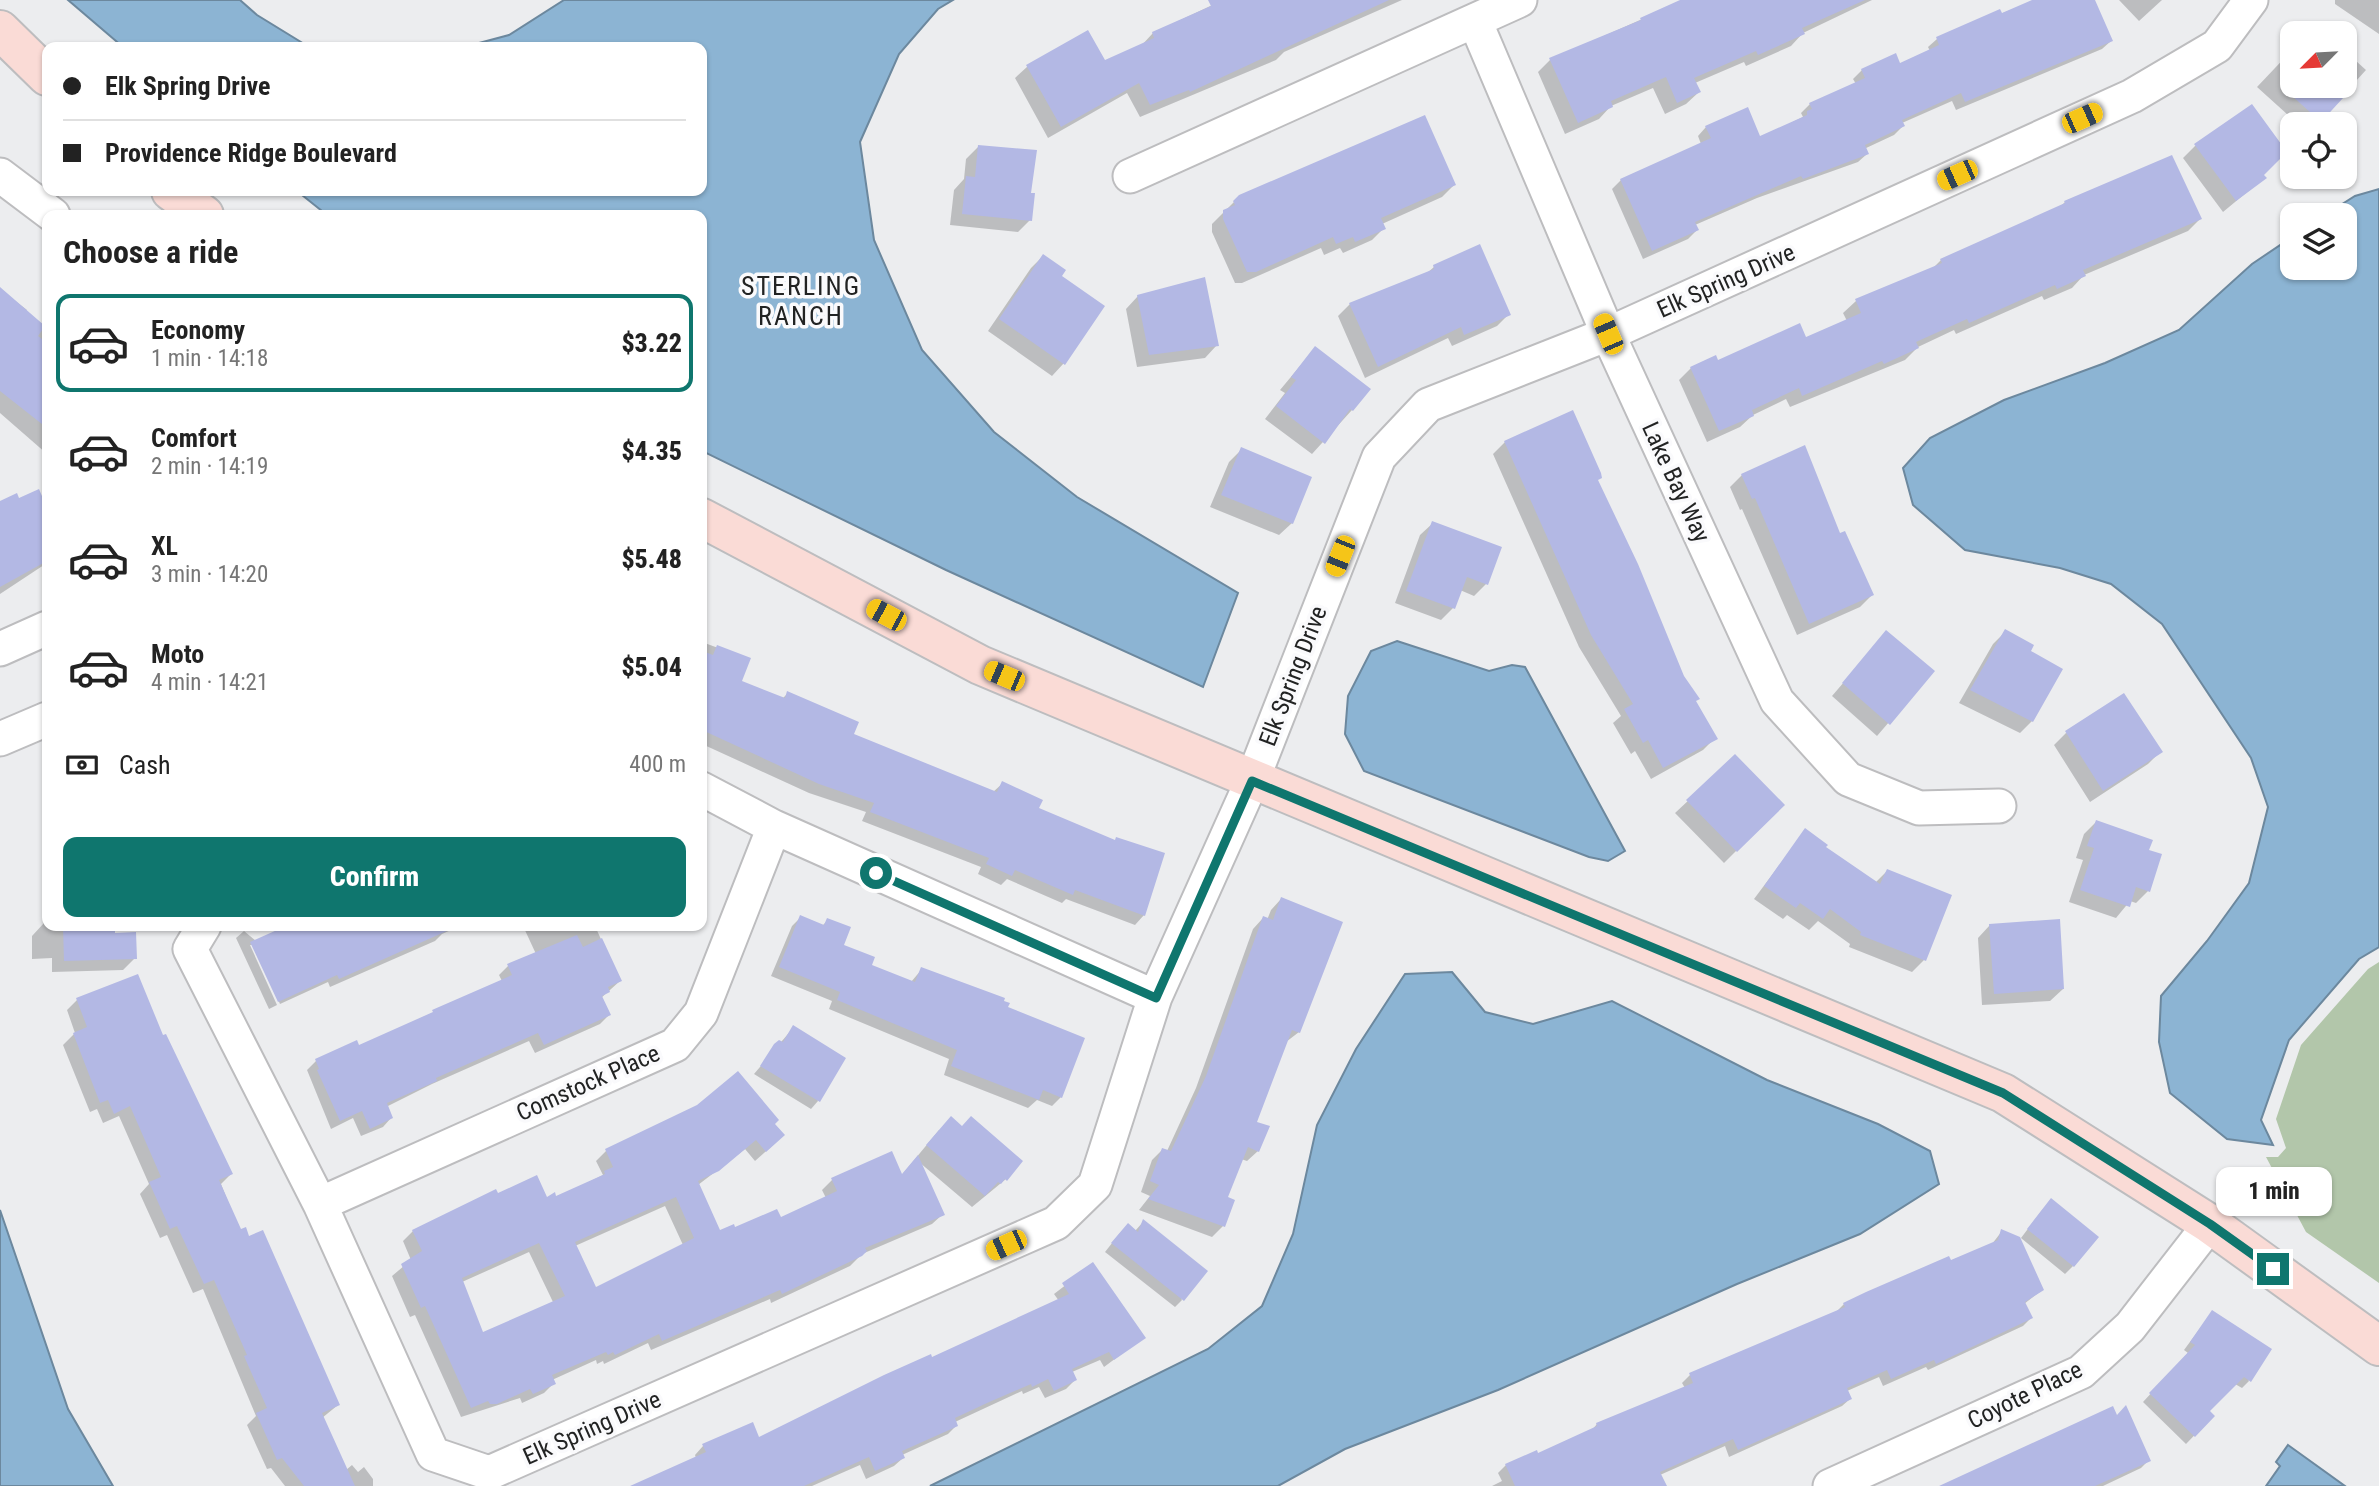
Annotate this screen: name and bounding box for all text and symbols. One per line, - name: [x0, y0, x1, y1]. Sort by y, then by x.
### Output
- north arrow: [2280, 21, 2357, 98]
- map controls: [2280, 21, 2357, 280]
- text: Elk Spring Drive: [105, 71, 270, 101]
- car: [2059, 100, 2106, 136]
- button: locate: [2280, 112, 2357, 189]
- text: Providence Ridge Boulevard: [105, 138, 397, 168]
- car: [1934, 157, 1981, 193]
- button: layers: [2280, 203, 2357, 280]
- text: Choose a ride: [63, 233, 238, 271]
- street label: Elk Spring Drive: [1653, 238, 1799, 324]
- district label: STERLING RANCH: [741, 271, 861, 331]
- car: [1591, 311, 1626, 357]
- icon: car: [67, 312, 130, 375]
- text: Economy: [151, 315, 245, 345]
- text: $3.22: [621, 328, 682, 358]
- text: 1 min · 14:18: [151, 345, 268, 372]
- street label: Lake Bay Way: [1636, 417, 1716, 547]
- icon: car: [67, 420, 130, 483]
- text: Comfort: [151, 423, 237, 453]
- text: $4.35: [621, 436, 682, 466]
- text: 2 min · 14:19: [151, 453, 268, 480]
- icon: car: [67, 528, 130, 591]
- text: XL: [151, 531, 178, 561]
- car: [1323, 533, 1358, 579]
- text: $5.48: [621, 544, 682, 574]
- text: 3 min · 14:20: [151, 561, 268, 588]
- car: [863, 596, 910, 634]
- street label: Elk Spring Drive: [1253, 602, 1333, 750]
- icon: car: [67, 636, 130, 699]
- text: Moto: [151, 639, 204, 669]
- text: $5.04: [621, 652, 682, 682]
- car: [981, 658, 1028, 694]
- text: 4 min · 14:21: [151, 669, 268, 696]
- icon: cash: [63, 746, 101, 784]
- text: Cash: [119, 750, 171, 780]
- text: 400 m: [629, 751, 686, 778]
- button: Confirm: [63, 837, 686, 917]
- route start: [860, 857, 892, 889]
- street label: Comstock Place: [512, 1039, 664, 1127]
- callout: 1 min: [2215, 1168, 2331, 1216]
- text: 1 min: [2248, 1178, 2300, 1205]
- car: [983, 1227, 1030, 1263]
- route end: [2257, 1253, 2289, 1285]
- street label: Coyote Place: [1963, 1355, 2087, 1435]
- street label: Elk Spring Drive: [519, 1385, 665, 1471]

